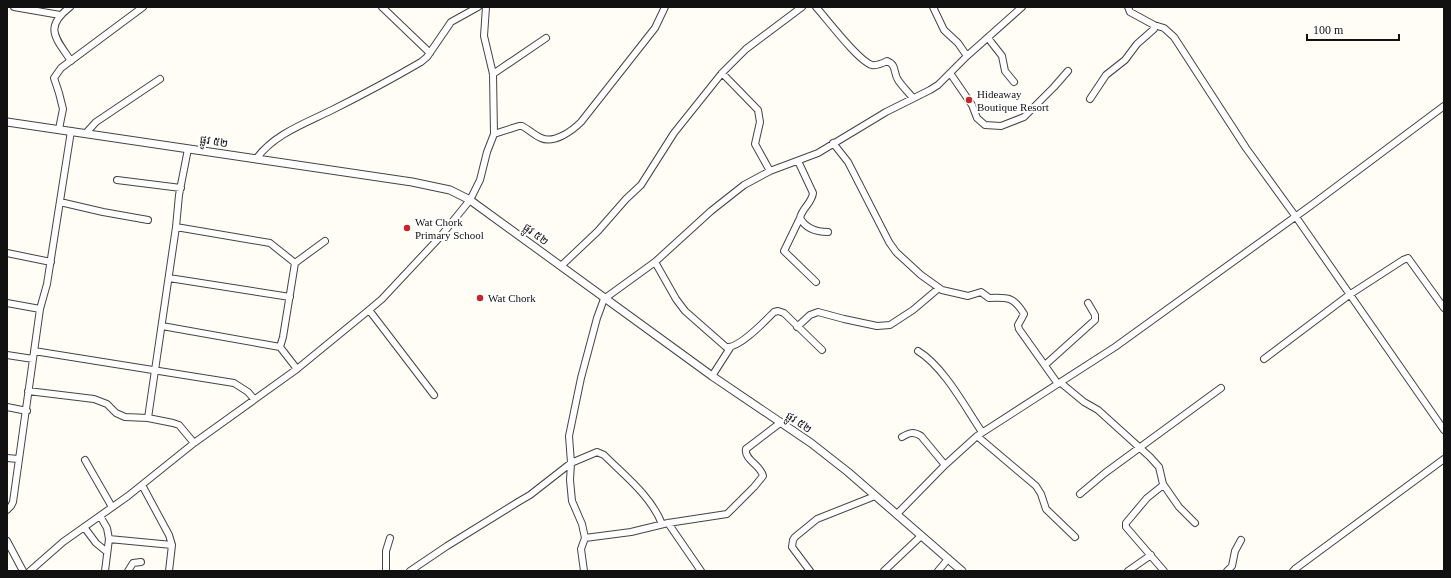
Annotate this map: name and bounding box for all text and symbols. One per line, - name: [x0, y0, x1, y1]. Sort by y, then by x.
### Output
- scale bar: [1307, 16, 1399, 42]
- text: 100 m: [1313, 23, 1344, 37]
- place label: Hideaway Boutique Resort: [977, 88, 1049, 113]
- marker: Hideaway Boutique Resort: [964, 95, 974, 105]
- street label: ផ្លូវ ៥២: [198, 133, 229, 153]
- place label: Wat Chork Primary School: [415, 216, 484, 241]
- street label: ផ្លូវ ៥២: [518, 221, 551, 251]
- marker: Wat Chork Primary School: [402, 223, 412, 233]
- place label: Wat Chork: [488, 292, 536, 304]
- marker: Wat Chork: [475, 293, 485, 303]
- street label: ផ្លូវ ៥២: [781, 409, 814, 438]

